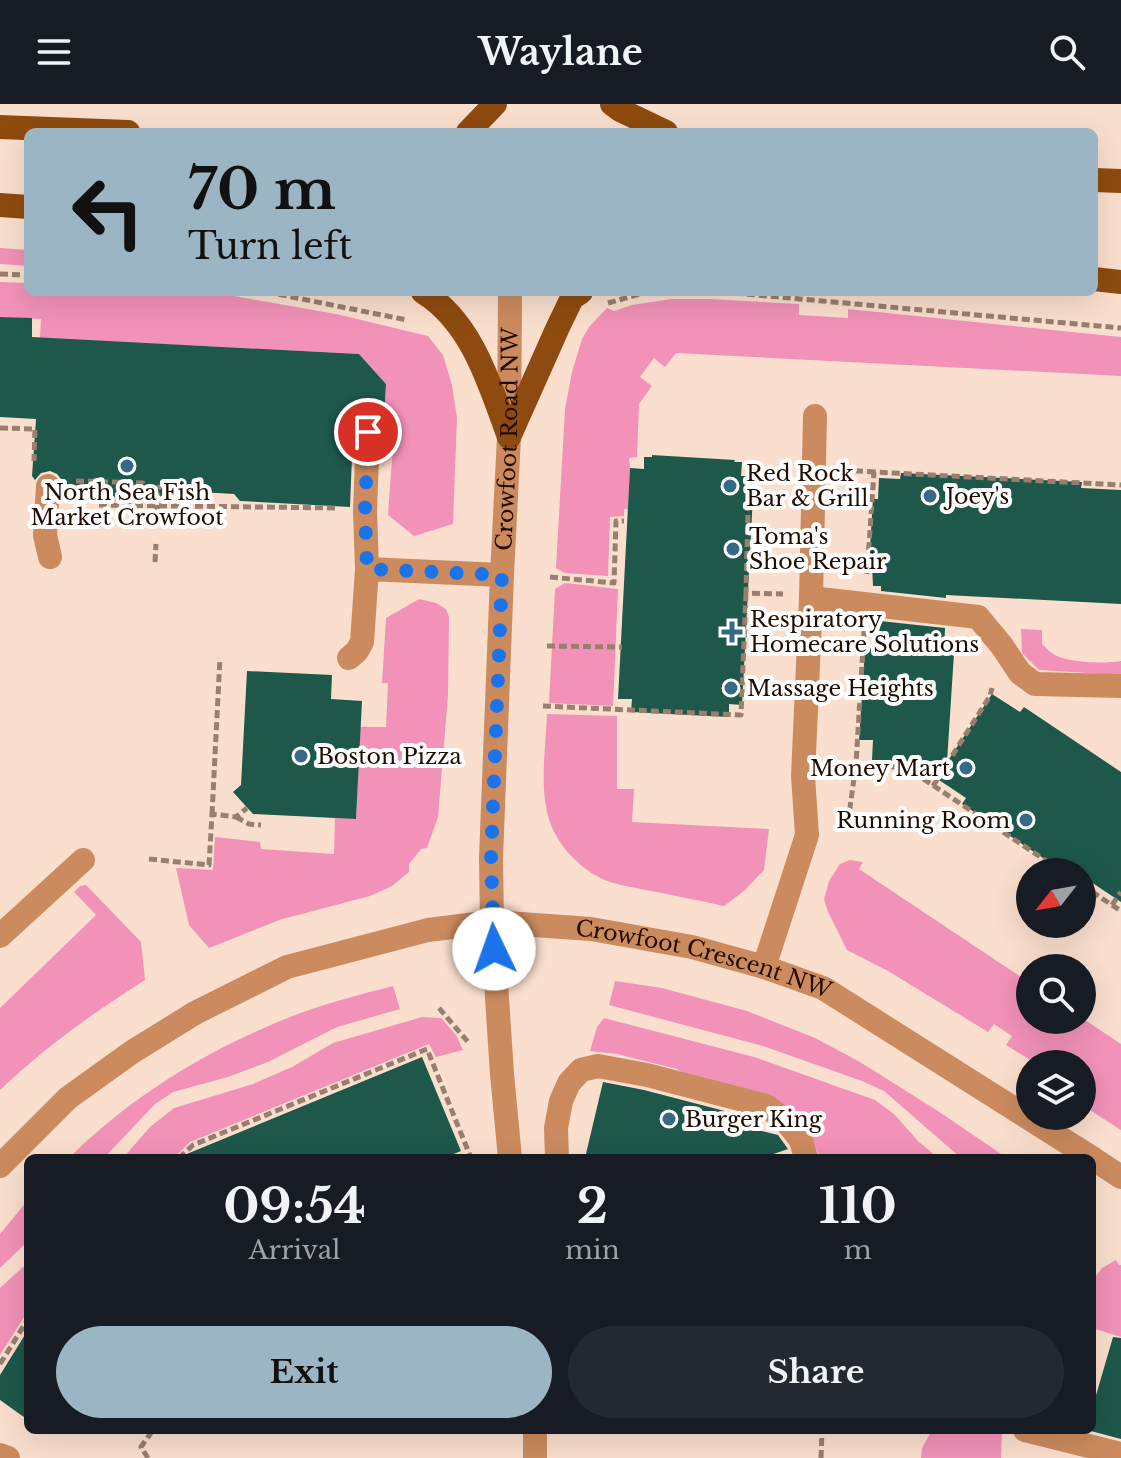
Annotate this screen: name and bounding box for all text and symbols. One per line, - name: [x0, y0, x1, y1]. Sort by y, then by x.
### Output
- icon: menu: [32, 30, 76, 74]
- text: Waylane: [478, 30, 643, 75]
- icon: search: [1045, 30, 1089, 74]
- text: 70 m: [188, 155, 336, 224]
- icon: left: [56, 160, 160, 264]
- text: Turn left: [188, 224, 352, 269]
- street label: Crowfoot Road NW: [490, 326, 523, 551]
- pin: [334, 398, 402, 466]
- icon: arrive: [346, 410, 390, 454]
- marker: North Sea Fish Market Crowfoot: [118, 457, 136, 475]
- place label: Red Rock Bar & Grill: [746, 460, 868, 512]
- marker: Red Rock Bar & Grill: [721, 477, 739, 495]
- place label: North Sea Fish Market Crowfoot: [30, 479, 224, 531]
- place label: Joey's: [943, 483, 1009, 510]
- marker: Joey's: [921, 487, 939, 505]
- place label: Toma's Shoe Repair: [749, 523, 887, 575]
- marker: Toma's Shoe Repair: [724, 540, 742, 558]
- place label: Respiratory Homecare Solutions: [750, 606, 979, 658]
- marker: Respiratory Homecare Solutions: [721, 621, 743, 643]
- place label: Massage Heights: [747, 675, 934, 702]
- marker: Massage Heights: [722, 679, 740, 697]
- place label: Boston Pizza: [317, 743, 463, 770]
- marker: Boston Pizza: [292, 747, 310, 765]
- place label: Money Mart: [810, 755, 951, 782]
- marker: Money Mart: [957, 759, 975, 777]
- place label: Running Room: [836, 807, 1010, 834]
- marker: Running Room: [1017, 811, 1035, 829]
- north arrow: [1016, 858, 1096, 938]
- map controls: [1016, 858, 1096, 1130]
- position arrow: [452, 907, 536, 991]
- street label: Crowfoot Crescent NW: [575, 914, 836, 1004]
- button: search: [1016, 954, 1096, 1034]
- button: layers: [1016, 1050, 1096, 1130]
- place label: Burger King: [685, 1106, 823, 1133]
- marker: Burger King: [660, 1110, 678, 1128]
- text: 09:54: [223, 1176, 366, 1236]
- text: 2: [577, 1176, 608, 1236]
- text: 110: [819, 1176, 897, 1236]
- text: Arrival: [248, 1234, 341, 1266]
- text: min: [565, 1234, 620, 1266]
- text: m: [844, 1234, 872, 1266]
- button: Exit: [56, 1326, 552, 1418]
- button: Share: [568, 1326, 1064, 1418]

